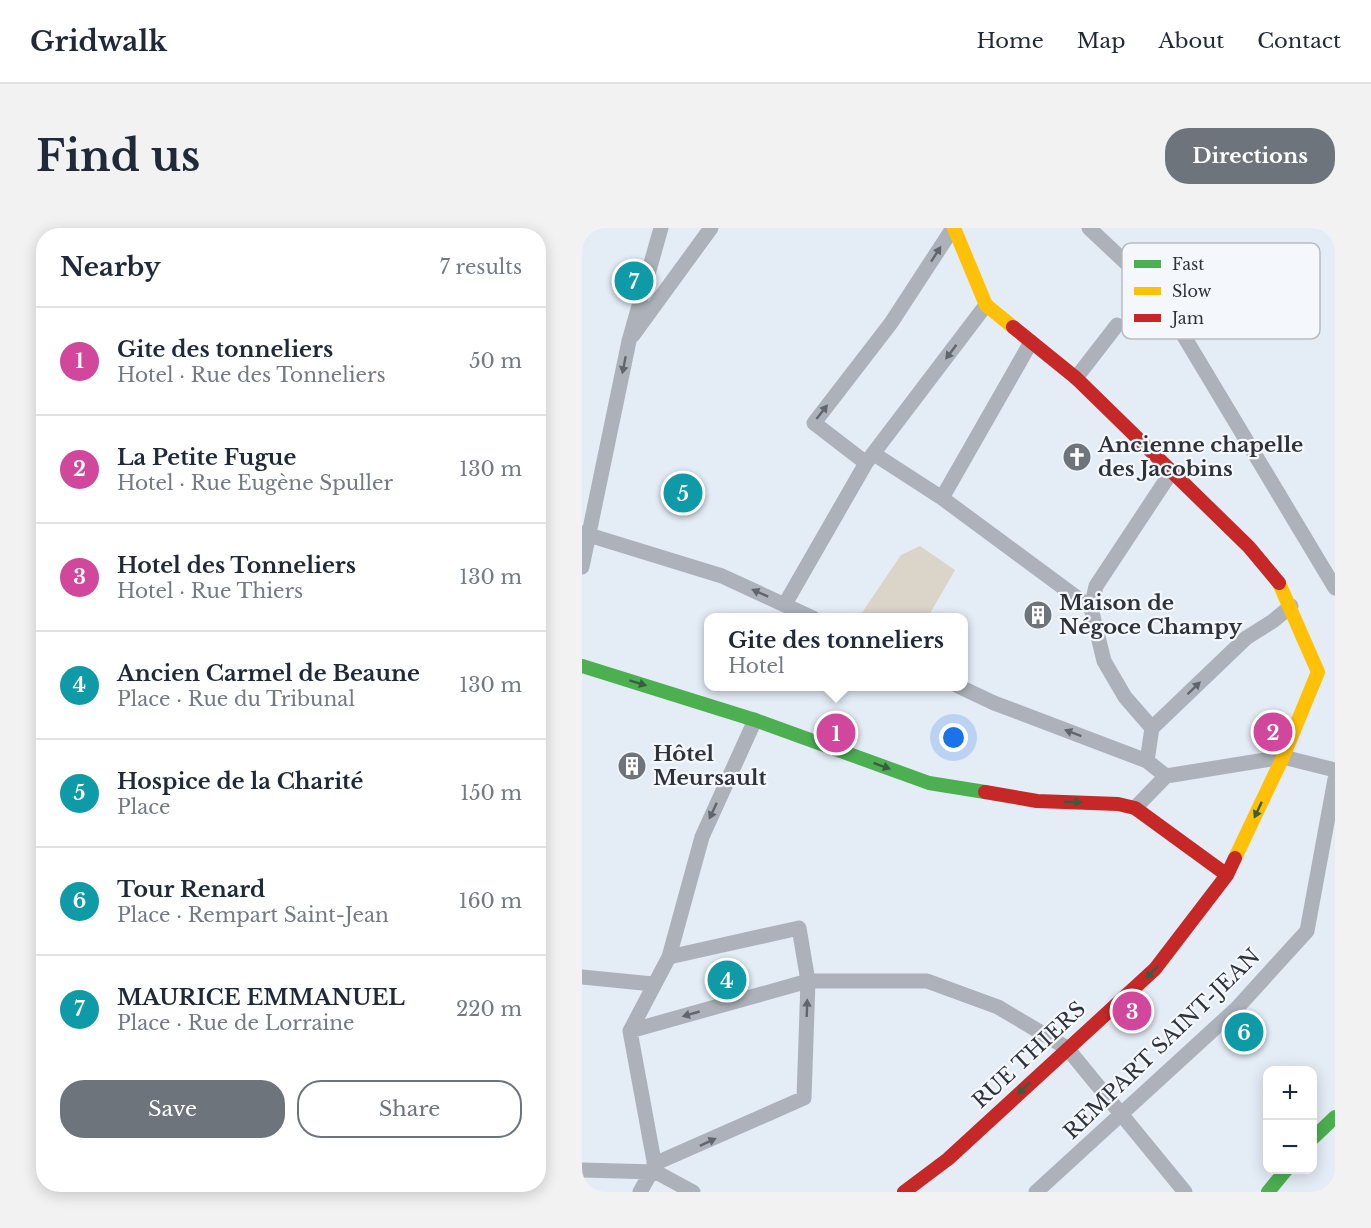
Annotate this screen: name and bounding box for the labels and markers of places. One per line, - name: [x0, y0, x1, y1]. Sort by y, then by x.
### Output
- pin: 7: [614, 259, 654, 304]
- place label: Ancienne chapelle des Jacobins: [1097, 432, 1303, 482]
- church icon: Ancienne chapelle des Jacobins: [1061, 441, 1093, 473]
- pin: 5: [664, 470, 702, 516]
- place label: Maison de Négoce Champy: [1059, 590, 1242, 640]
- building icon: Maison de Négoce Champy: [1022, 599, 1054, 631]
- pin: 1: [816, 710, 856, 756]
- pin: 2: [1254, 710, 1292, 754]
- place label: Hôtel Meursault: [653, 741, 766, 791]
- building icon: Hôtel Meursault: [616, 750, 648, 782]
- pin: 4: [708, 958, 746, 1002]
- pin: 3: [1112, 988, 1152, 1034]
- pin: 6: [1224, 1010, 1264, 1054]

